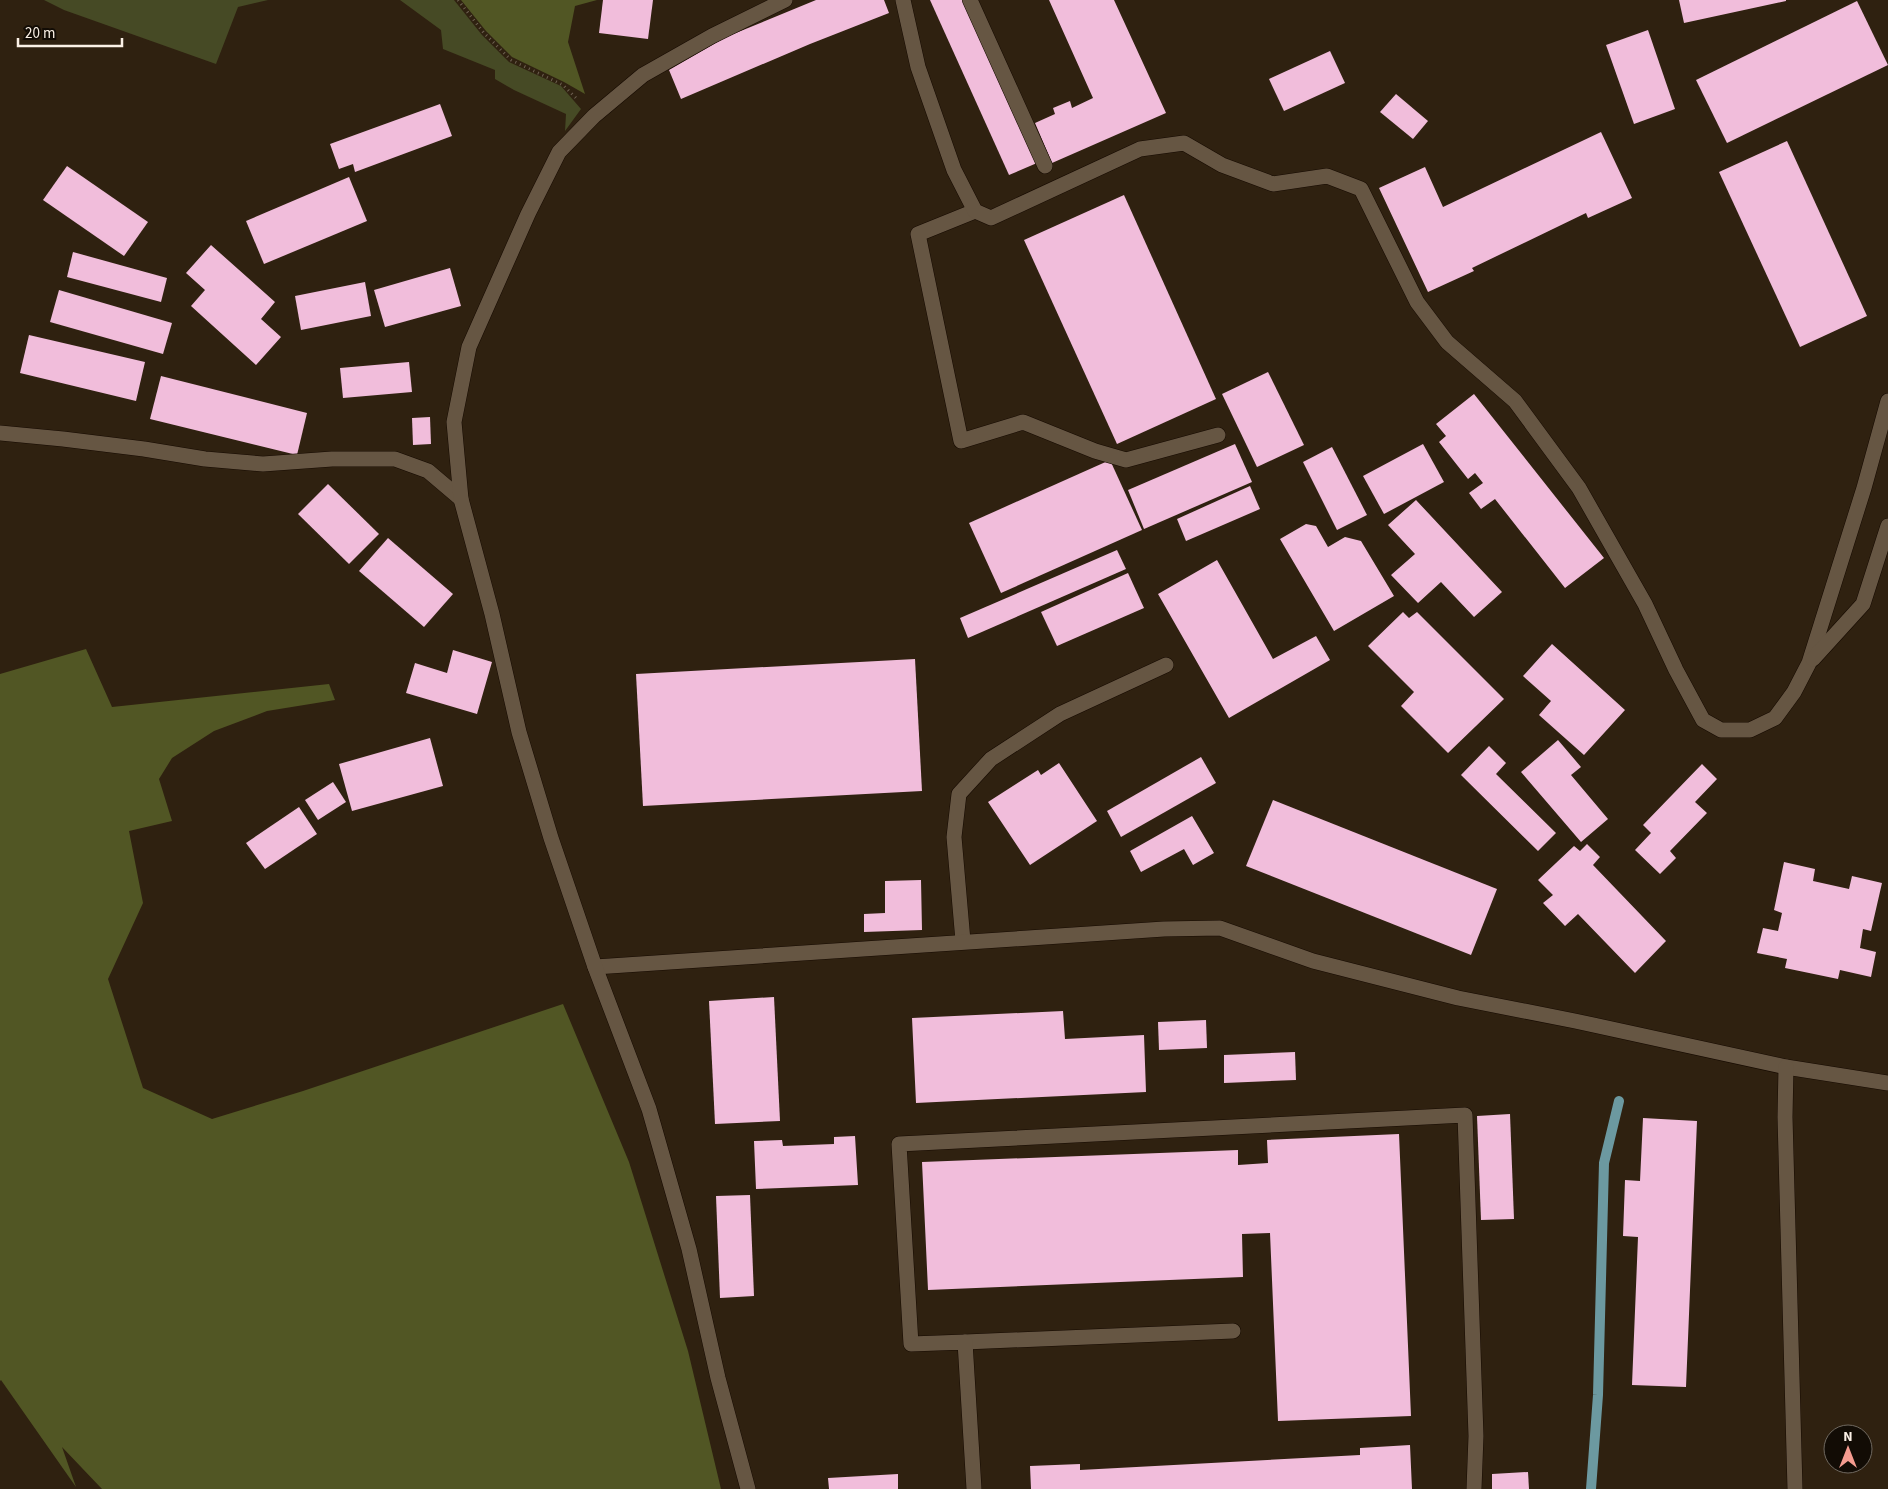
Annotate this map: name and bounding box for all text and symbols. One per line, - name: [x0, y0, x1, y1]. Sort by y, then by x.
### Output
- scale bar: [18, 15, 121, 47]
- text: 20 m: [25, 23, 55, 44]
- north arrow: [1823, 1424, 1873, 1474]
- text: N: [1843, 1427, 1853, 1447]

